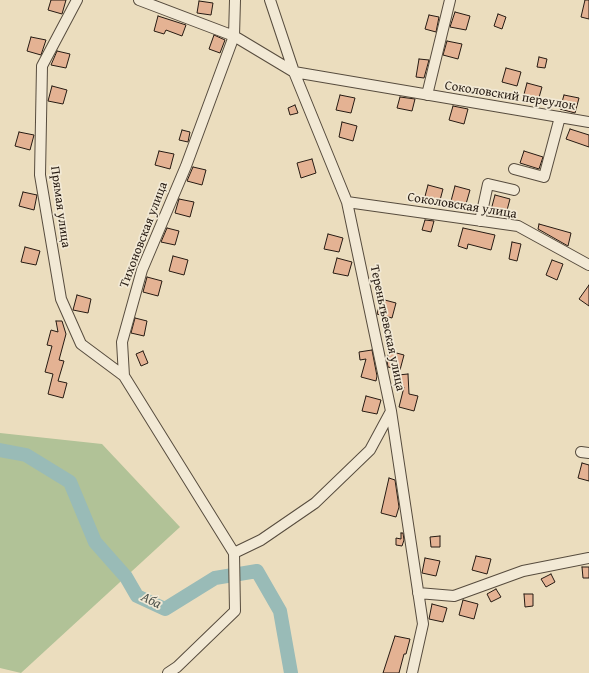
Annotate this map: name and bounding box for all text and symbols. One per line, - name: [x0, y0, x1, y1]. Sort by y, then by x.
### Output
- street label: Соколовский переулок: [444, 78, 576, 114]
- street label: Прямая улица: [47, 165, 73, 249]
- street label: Тихоновская улица: [117, 180, 171, 290]
- street label: Соколовская улица: [406, 190, 518, 222]
- street label: Тереньтьевская улица: [366, 264, 408, 392]
- water label: Аба: [138, 589, 164, 613]

